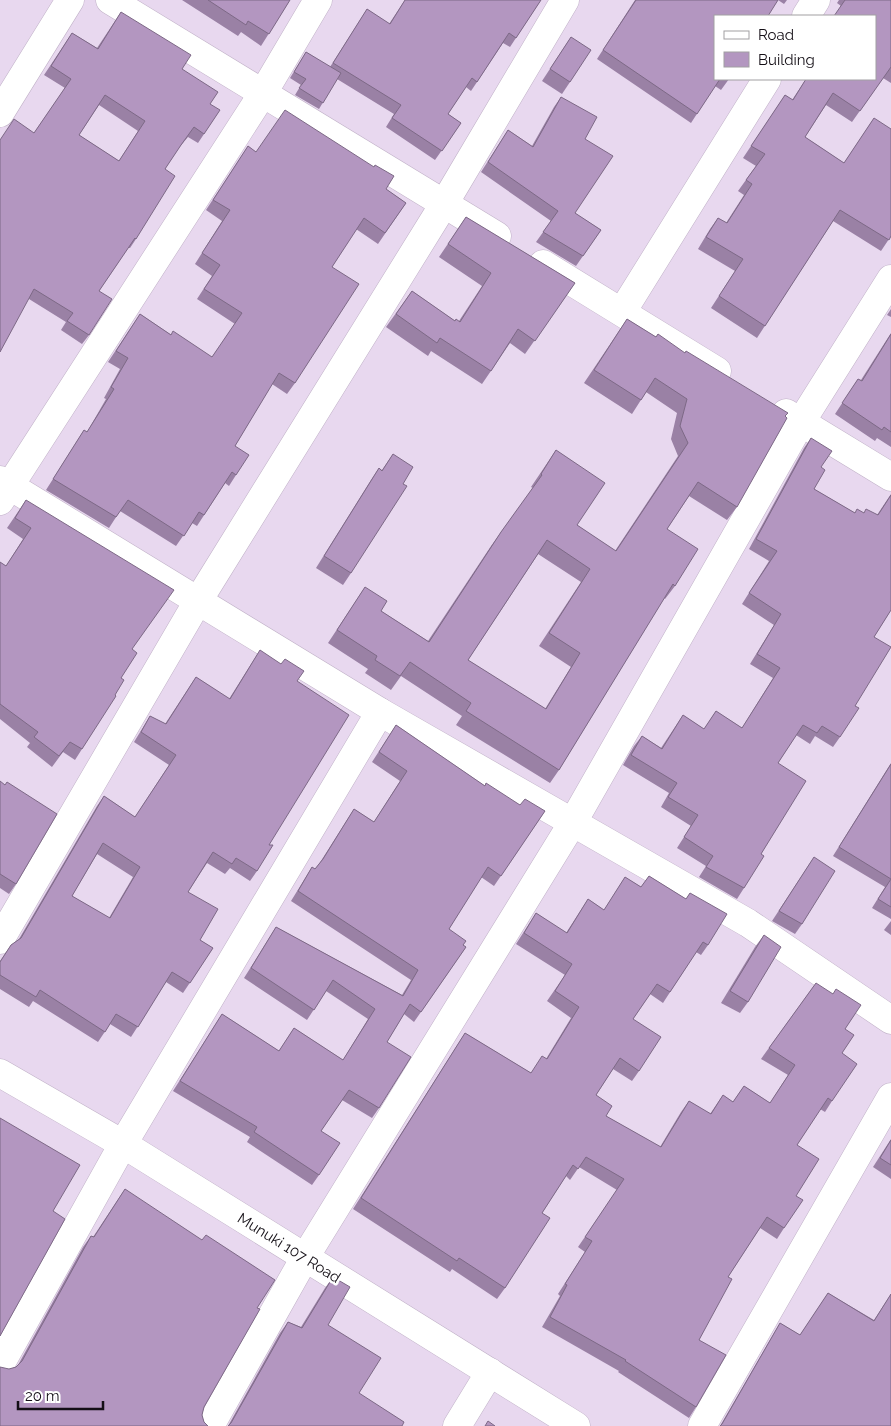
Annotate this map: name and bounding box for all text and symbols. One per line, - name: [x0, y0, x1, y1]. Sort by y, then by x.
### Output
- legend: [714, 15, 876, 80]
- text: Road: [758, 26, 794, 44]
- text: Building: [758, 51, 815, 69]
- street label: Munuki 107 Road: [234, 1209, 344, 1287]
- scale bar: [18, 1378, 102, 1410]
- text: 20 m: [25, 1387, 60, 1405]

